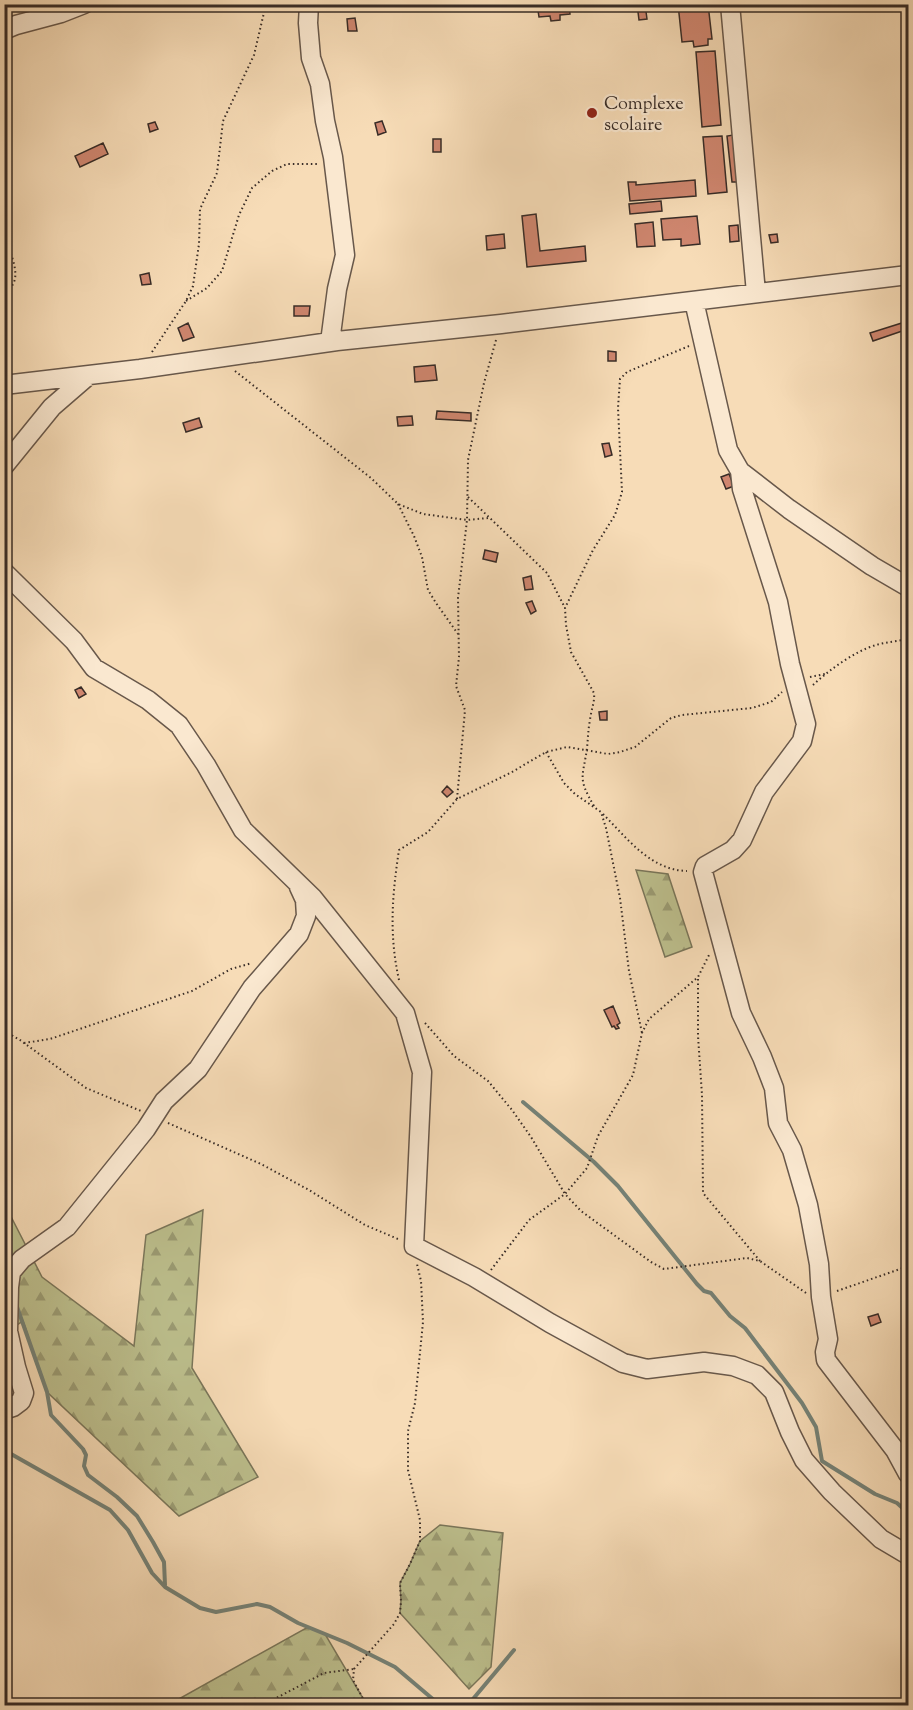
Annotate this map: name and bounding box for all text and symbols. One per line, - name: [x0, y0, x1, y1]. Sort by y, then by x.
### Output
- place label: Complexe scolaire: [604, 92, 684, 139]
- marker: Complexe scolaire: [585, 106, 599, 120]

